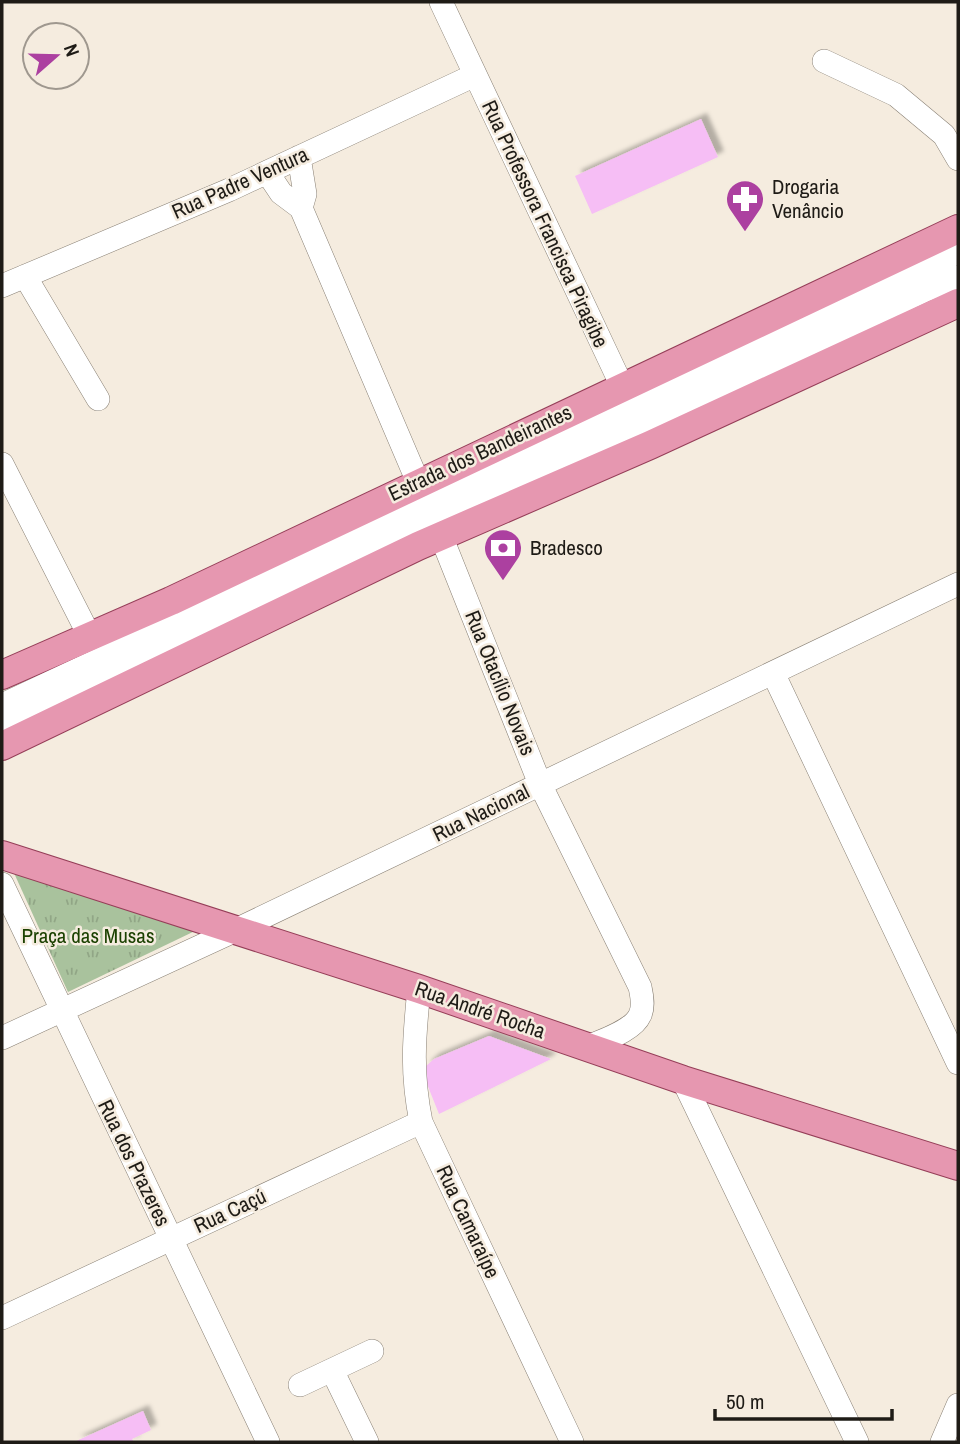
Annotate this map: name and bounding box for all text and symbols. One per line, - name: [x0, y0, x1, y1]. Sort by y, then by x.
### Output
- north arrow: [21, 21, 91, 91]
- text: N: [58, 40, 86, 60]
- street label: Rua Professora Francisca Piragibe: [475, 95, 616, 352]
- street label: Rua Padre Ventura: [167, 139, 313, 226]
- place label: Drogaria Venâncio: [772, 172, 844, 225]
- pharmacy icon: Drogaria Venâncio: [724, 178, 766, 233]
- street label: Estrada dos Bandeirantes: [383, 397, 576, 508]
- bank icon: Bradesco: [482, 527, 524, 582]
- place label: Bradesco: [530, 533, 603, 562]
- street label: Rua Otacílio Novais: [458, 606, 543, 760]
- street label: Rua Nacional: [428, 777, 534, 848]
- park label: Praça das Musas: [21, 921, 155, 950]
- street label: Rua André Rocha: [411, 974, 550, 1046]
- street label: Rua dos Prazeres: [91, 1094, 178, 1231]
- street label: Rua Camaraípe: [430, 1161, 507, 1283]
- street label: Rua Caçú: [189, 1181, 271, 1240]
- scale bar: [715, 1378, 892, 1422]
- text: 50 m: [726, 1387, 764, 1416]

